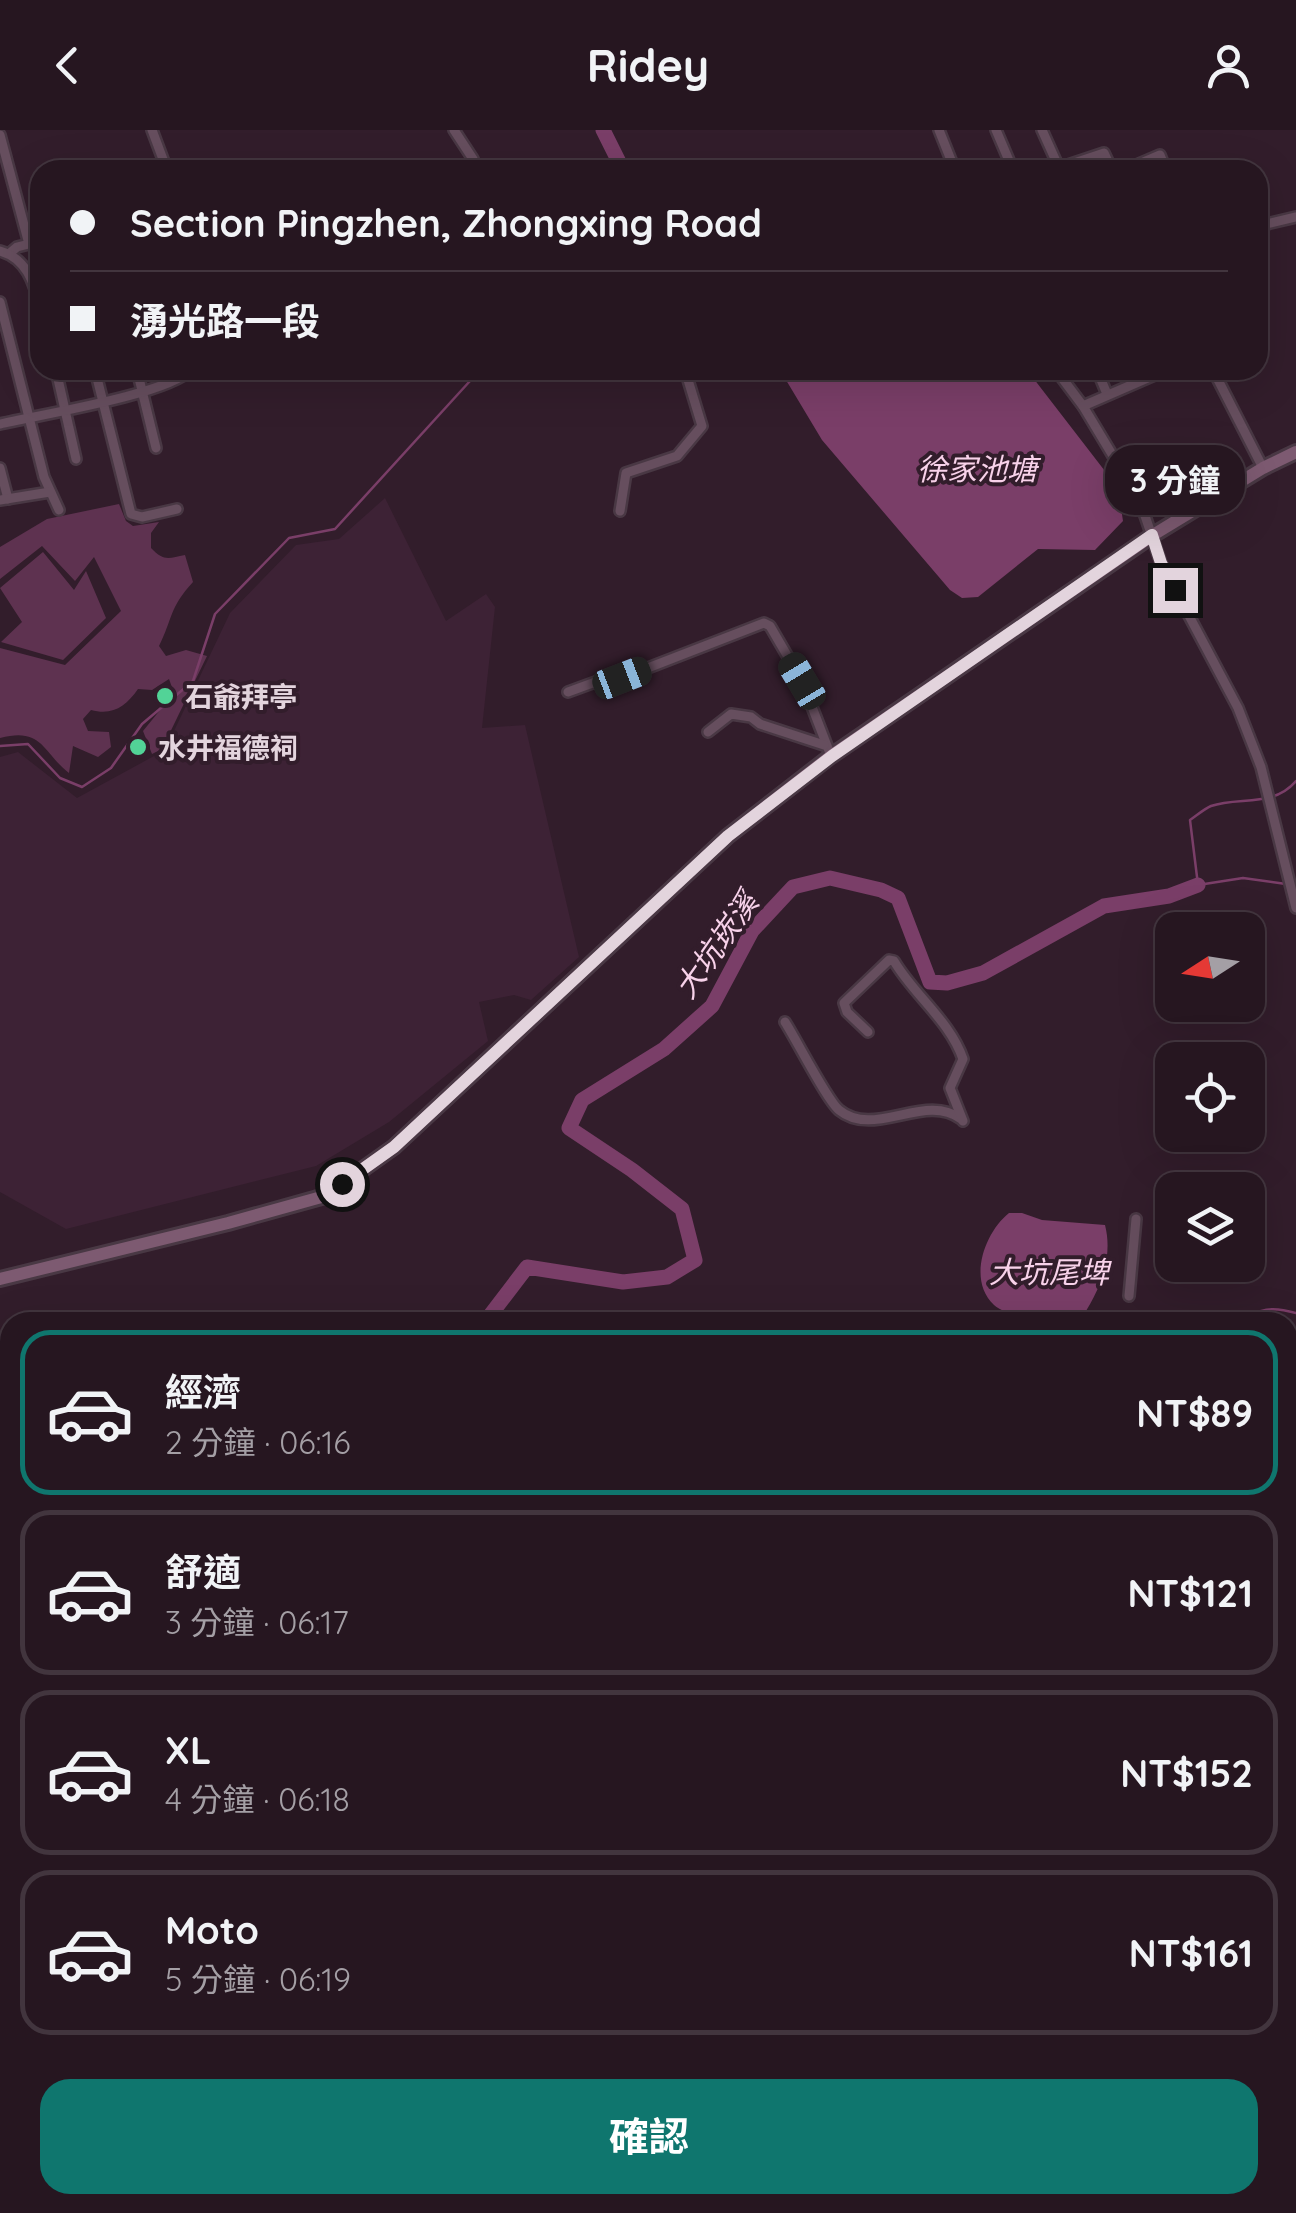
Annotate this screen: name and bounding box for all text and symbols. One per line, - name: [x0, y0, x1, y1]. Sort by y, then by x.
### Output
- text: Ridey: [587, 37, 709, 93]
- icon: back: [40, 38, 95, 93]
- icon: person: [1201, 38, 1256, 93]
- text: Section Pingzhen, Zhongxing Road: [130, 199, 762, 247]
- text: 湧光路一段: [130, 297, 320, 345]
- callout: 3 分鐘: [1105, 445, 1245, 515]
- water label: 徐家池塘: [917, 450, 1042, 488]
- text: 3 分鐘: [1130, 460, 1220, 500]
- route end: [1153, 568, 1198, 613]
- car: [774, 648, 830, 714]
- car: [589, 653, 655, 703]
- place label: 石爺拜亭: [185, 679, 297, 714]
- marker: 石爺拜亭: [154, 685, 176, 707]
- place label: 水井福德祠: [158, 730, 298, 765]
- marker: 水井福德祠: [127, 736, 149, 758]
- water label: 大坑崁溪: [666, 882, 768, 1005]
- north arrow: [1155, 912, 1265, 1022]
- map controls: [1155, 912, 1265, 1282]
- button: locate: [1155, 1042, 1265, 1152]
- route start: [320, 1162, 365, 1207]
- button: layers: [1155, 1172, 1265, 1282]
- water label: 大坑尾埤: [989, 1253, 1112, 1291]
- icon: car: [45, 1368, 135, 1458]
- text: 經濟: [165, 1368, 241, 1416]
- text: NT$89: [1136, 1389, 1253, 1437]
- text: 2 分鐘 · 06:16: [165, 1422, 350, 1462]
- icon: car: [45, 1548, 135, 1638]
- text: 舒適: [165, 1548, 241, 1596]
- text: NT$121: [1127, 1569, 1253, 1617]
- text: 3 分鐘 · 06:17: [165, 1602, 349, 1642]
- text: XL: [165, 1726, 211, 1774]
- icon: car: [45, 1728, 135, 1818]
- text: NT$152: [1120, 1749, 1253, 1797]
- text: 4 分鐘 · 06:18: [165, 1779, 350, 1819]
- text: Moto: [165, 1906, 259, 1954]
- icon: car: [45, 1908, 135, 1998]
- text: NT$161: [1129, 1929, 1253, 1977]
- text: 5 分鐘 · 06:19: [165, 1959, 351, 1999]
- button: 確認: [40, 2079, 1258, 2194]

